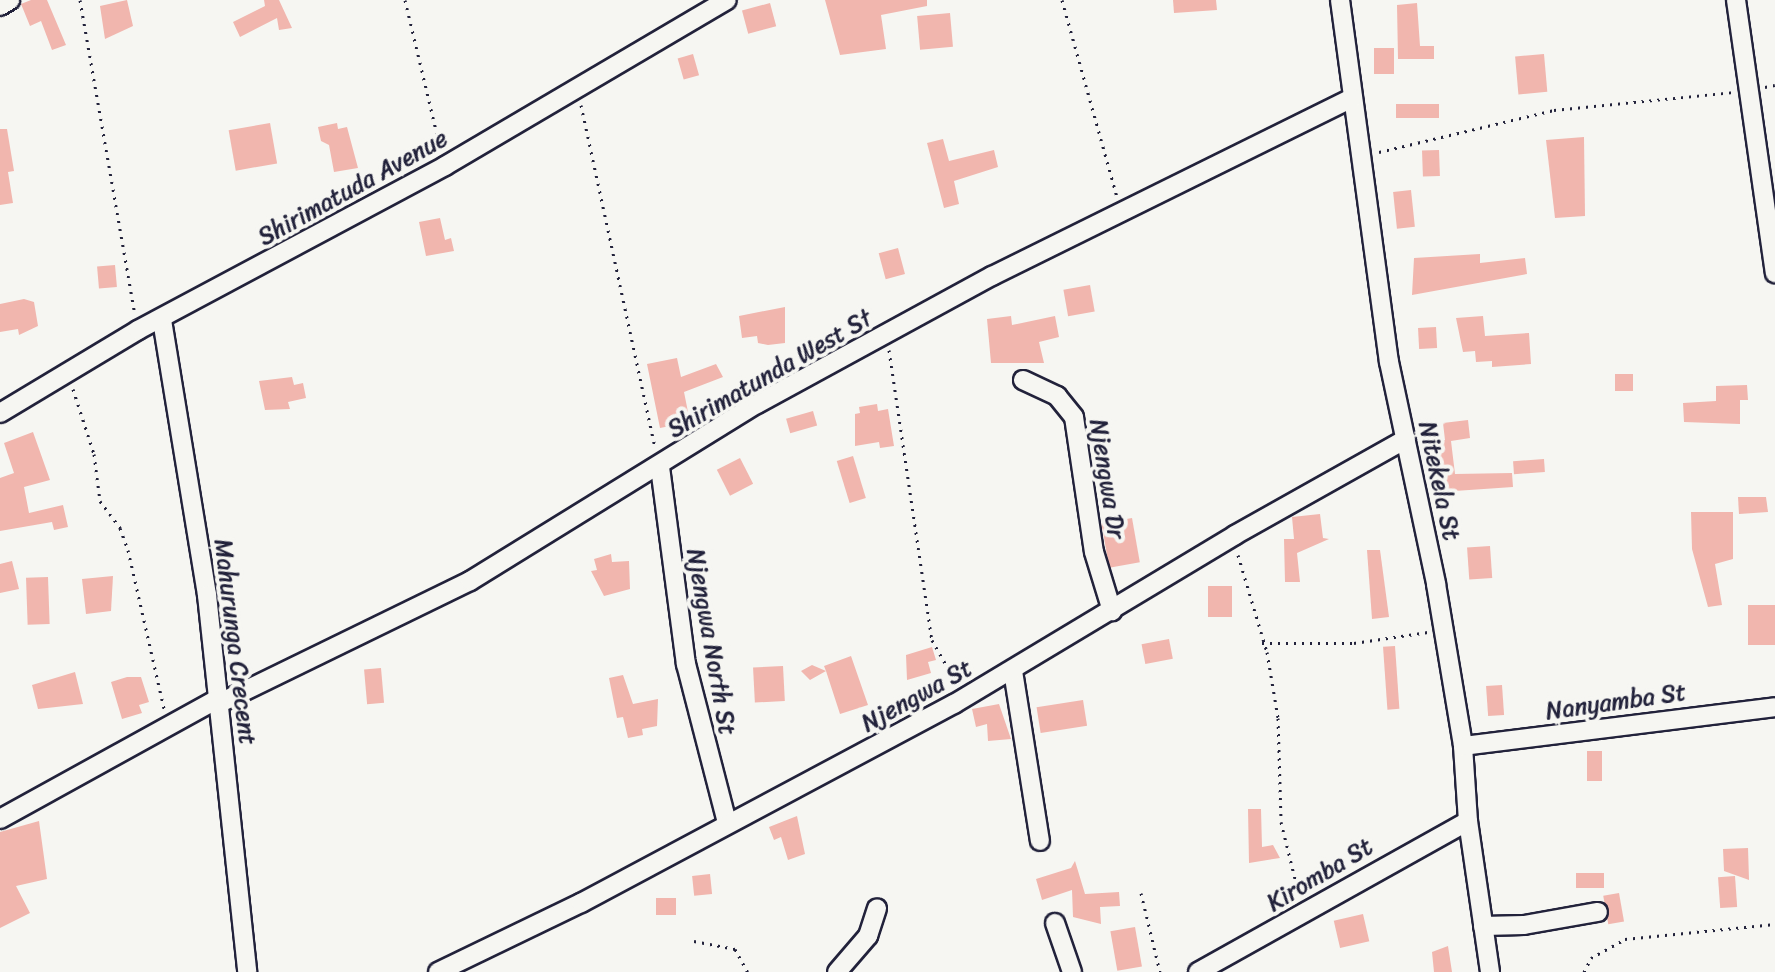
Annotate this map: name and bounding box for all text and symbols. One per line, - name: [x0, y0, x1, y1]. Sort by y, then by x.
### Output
- street label: Shirimatuda Avenue: [253, 124, 453, 252]
- street label: Shirimatunda West St: [662, 303, 878, 445]
- street label: Njengwa Dr: [1083, 417, 1131, 541]
- street label: Nitekela St: [1412, 419, 1466, 543]
- street label: Mahurunga Crecent: [208, 537, 262, 747]
- street label: Njengwa North St: [680, 546, 742, 738]
- street label: Njengwa St: [857, 654, 977, 738]
- street label: Nanyamba St: [1544, 678, 1688, 726]
- street label: Kiromba St: [1262, 832, 1378, 918]

